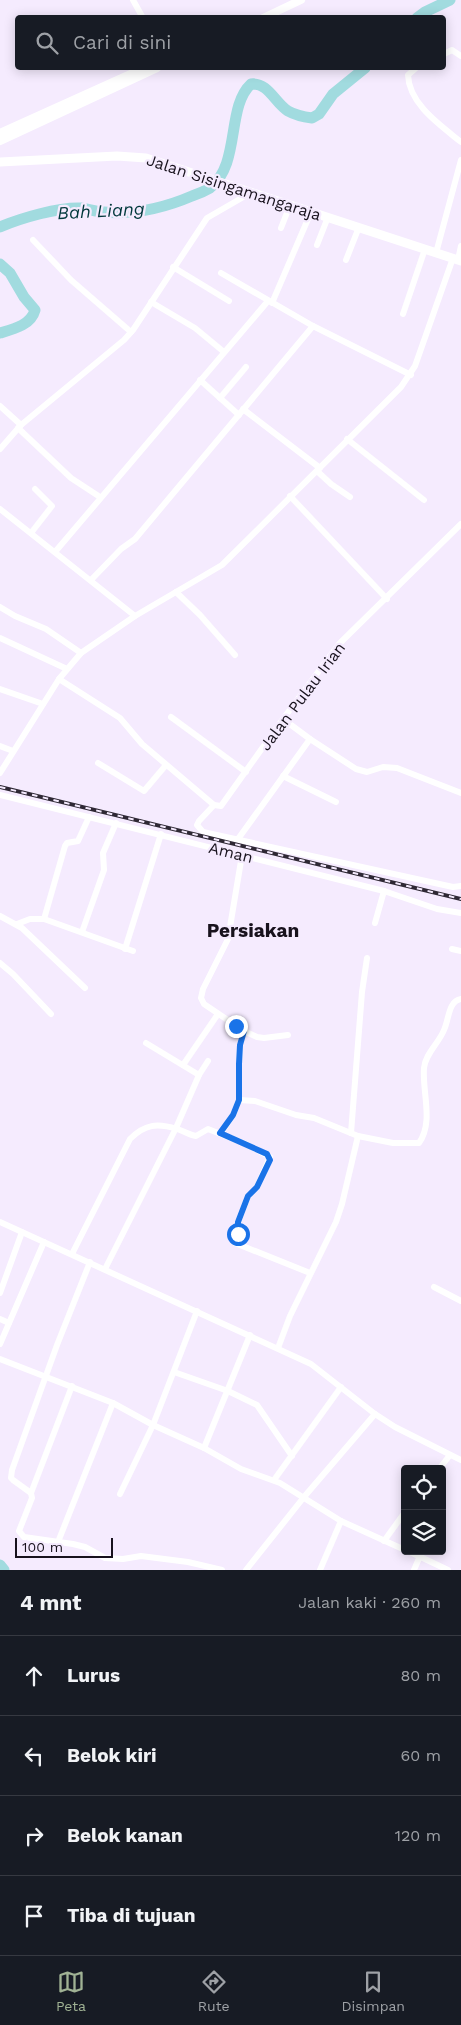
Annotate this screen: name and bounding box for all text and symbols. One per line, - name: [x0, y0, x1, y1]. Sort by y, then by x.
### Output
- search box: [15, 15, 446, 70]
- icon: search: [33, 29, 61, 57]
- text: Cari di sini: [73, 31, 171, 54]
- street label: Jalan Sisingamangaraja: [144, 150, 323, 225]
- water label: Bah Liang: [57, 198, 145, 223]
- street label: Jalan Pulau Irian: [256, 638, 349, 754]
- street label: Aman: [207, 838, 255, 867]
- district label: Persiakan: [207, 919, 299, 942]
- route end: [225, 1015, 248, 1038]
- route start: [227, 1223, 250, 1246]
- map controls: [401, 1465, 446, 1555]
- button: locate: [401, 1465, 446, 1510]
- button: layers: [401, 1510, 446, 1555]
- scale bar: [15, 1535, 112, 1558]
- text: 100 m: [22, 1539, 63, 1555]
- text: 4 mnt: [20, 1590, 81, 1615]
- text: Jalan kaki · 260 m: [298, 1593, 441, 1612]
- icon: ahead: [20, 1662, 48, 1690]
- text: Lurus: [67, 1664, 120, 1687]
- text: 80 m: [400, 1666, 441, 1685]
- icon: left: [20, 1742, 48, 1770]
- text: Belok kiri: [67, 1744, 157, 1767]
- text: 60 m: [401, 1746, 441, 1765]
- icon: right: [20, 1822, 48, 1850]
- text: Belok kanan: [67, 1824, 183, 1847]
- text: 120 m: [395, 1826, 441, 1845]
- icon: arrive: [20, 1902, 48, 1930]
- text: Tiba di tujuan: [67, 1904, 196, 1927]
- tab: Peta: [56, 1968, 86, 2014]
- tab: Rute: [198, 1968, 230, 2014]
- tab: Disimpan: [341, 1968, 405, 2014]

